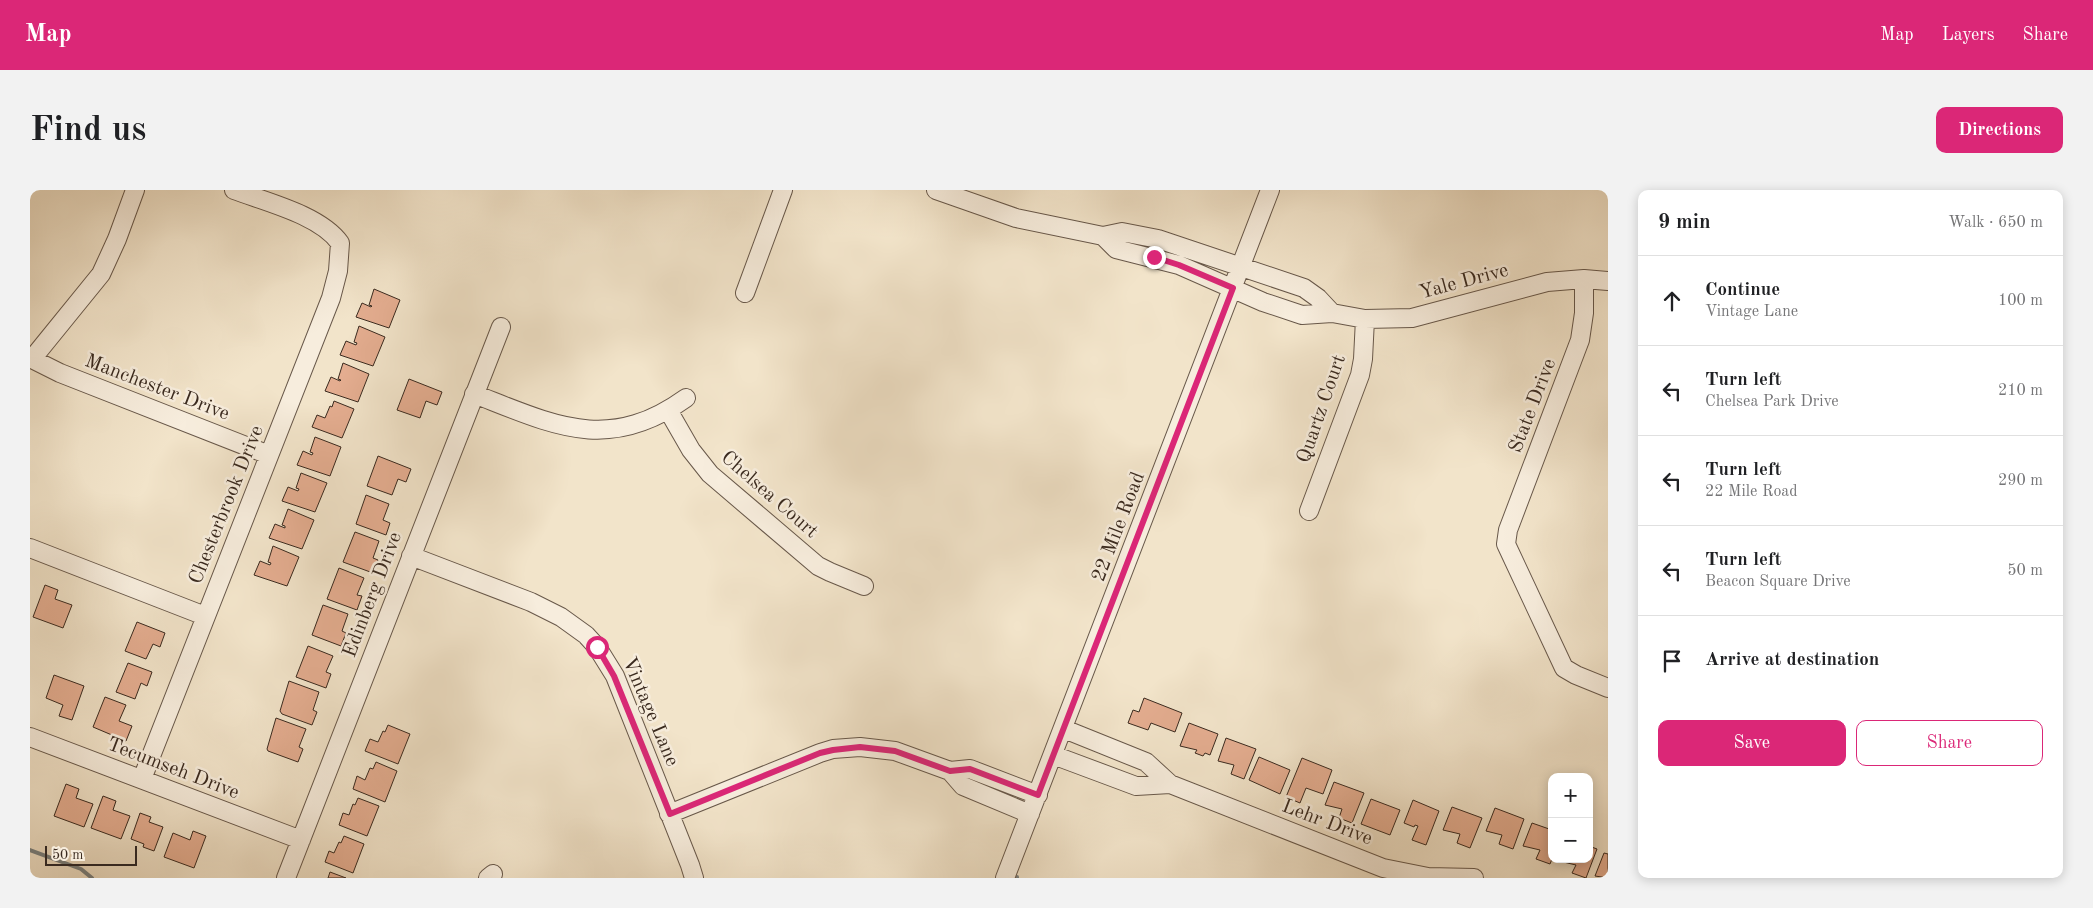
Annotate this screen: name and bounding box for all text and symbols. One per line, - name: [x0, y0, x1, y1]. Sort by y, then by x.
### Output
- text: Map: [25, 23, 72, 47]
- text: Map: [1880, 26, 1914, 44]
- text: Layers: [1942, 26, 1994, 44]
- text: Share: [2022, 26, 2068, 44]
- button: Directions: [1936, 107, 2063, 153]
- text: Find us: [30, 113, 146, 148]
- text: 9 min: [1658, 212, 1711, 233]
- text: Walk · 650 m: [1948, 215, 2043, 231]
- route end: [1143, 246, 1166, 269]
- street label: Yale Drive: [1417, 261, 1511, 303]
- text: Continue: [1705, 281, 1780, 300]
- icon: ahead: [1658, 287, 1686, 315]
- text: 100 m: [1998, 293, 2043, 309]
- text: Vintage Lane: [1705, 304, 1798, 320]
- street label: Manchester Drive: [82, 351, 232, 425]
- street label: Quartz Court: [1294, 352, 1350, 466]
- street label: State Drive: [1506, 356, 1560, 456]
- text: Turn left: [1705, 371, 1782, 390]
- icon: left: [1658, 377, 1686, 405]
- text: 210 m: [1998, 383, 2043, 399]
- text: Chelsea Park Drive: [1705, 394, 1839, 410]
- street label: Chesterbrook Drive: [186, 423, 268, 587]
- street label: Chelsea Court: [717, 448, 821, 542]
- text: Turn left: [1705, 461, 1782, 480]
- icon: left: [1658, 467, 1686, 495]
- street label: 22 Mile Road: [1089, 469, 1149, 585]
- text: 290 m: [1998, 473, 2043, 489]
- text: 22 Mile Road: [1705, 484, 1798, 500]
- street label: Edinberg Drive: [340, 530, 406, 660]
- text: Turn left: [1705, 551, 1782, 570]
- icon: left: [1658, 557, 1686, 585]
- text: 50 m: [2007, 563, 2043, 579]
- text: Beacon Square Drive: [1705, 574, 1851, 590]
- route start: [586, 636, 609, 659]
- icon: arrive: [1658, 647, 1686, 675]
- text: Arrive at destination: [1705, 651, 1879, 670]
- street label: Vintage Lane: [618, 654, 682, 770]
- button: Save: [1658, 720, 1846, 766]
- button: Share: [1856, 720, 2043, 766]
- street label: Tecumseh Drive: [104, 735, 242, 803]
- map controls: [1548, 773, 1593, 863]
- button: +: [1548, 773, 1593, 818]
- street label: Lehr Drive: [1279, 797, 1375, 849]
- button: −: [1548, 818, 1593, 863]
- scale bar: [45, 843, 138, 866]
- text: 50 m: [52, 848, 83, 862]

